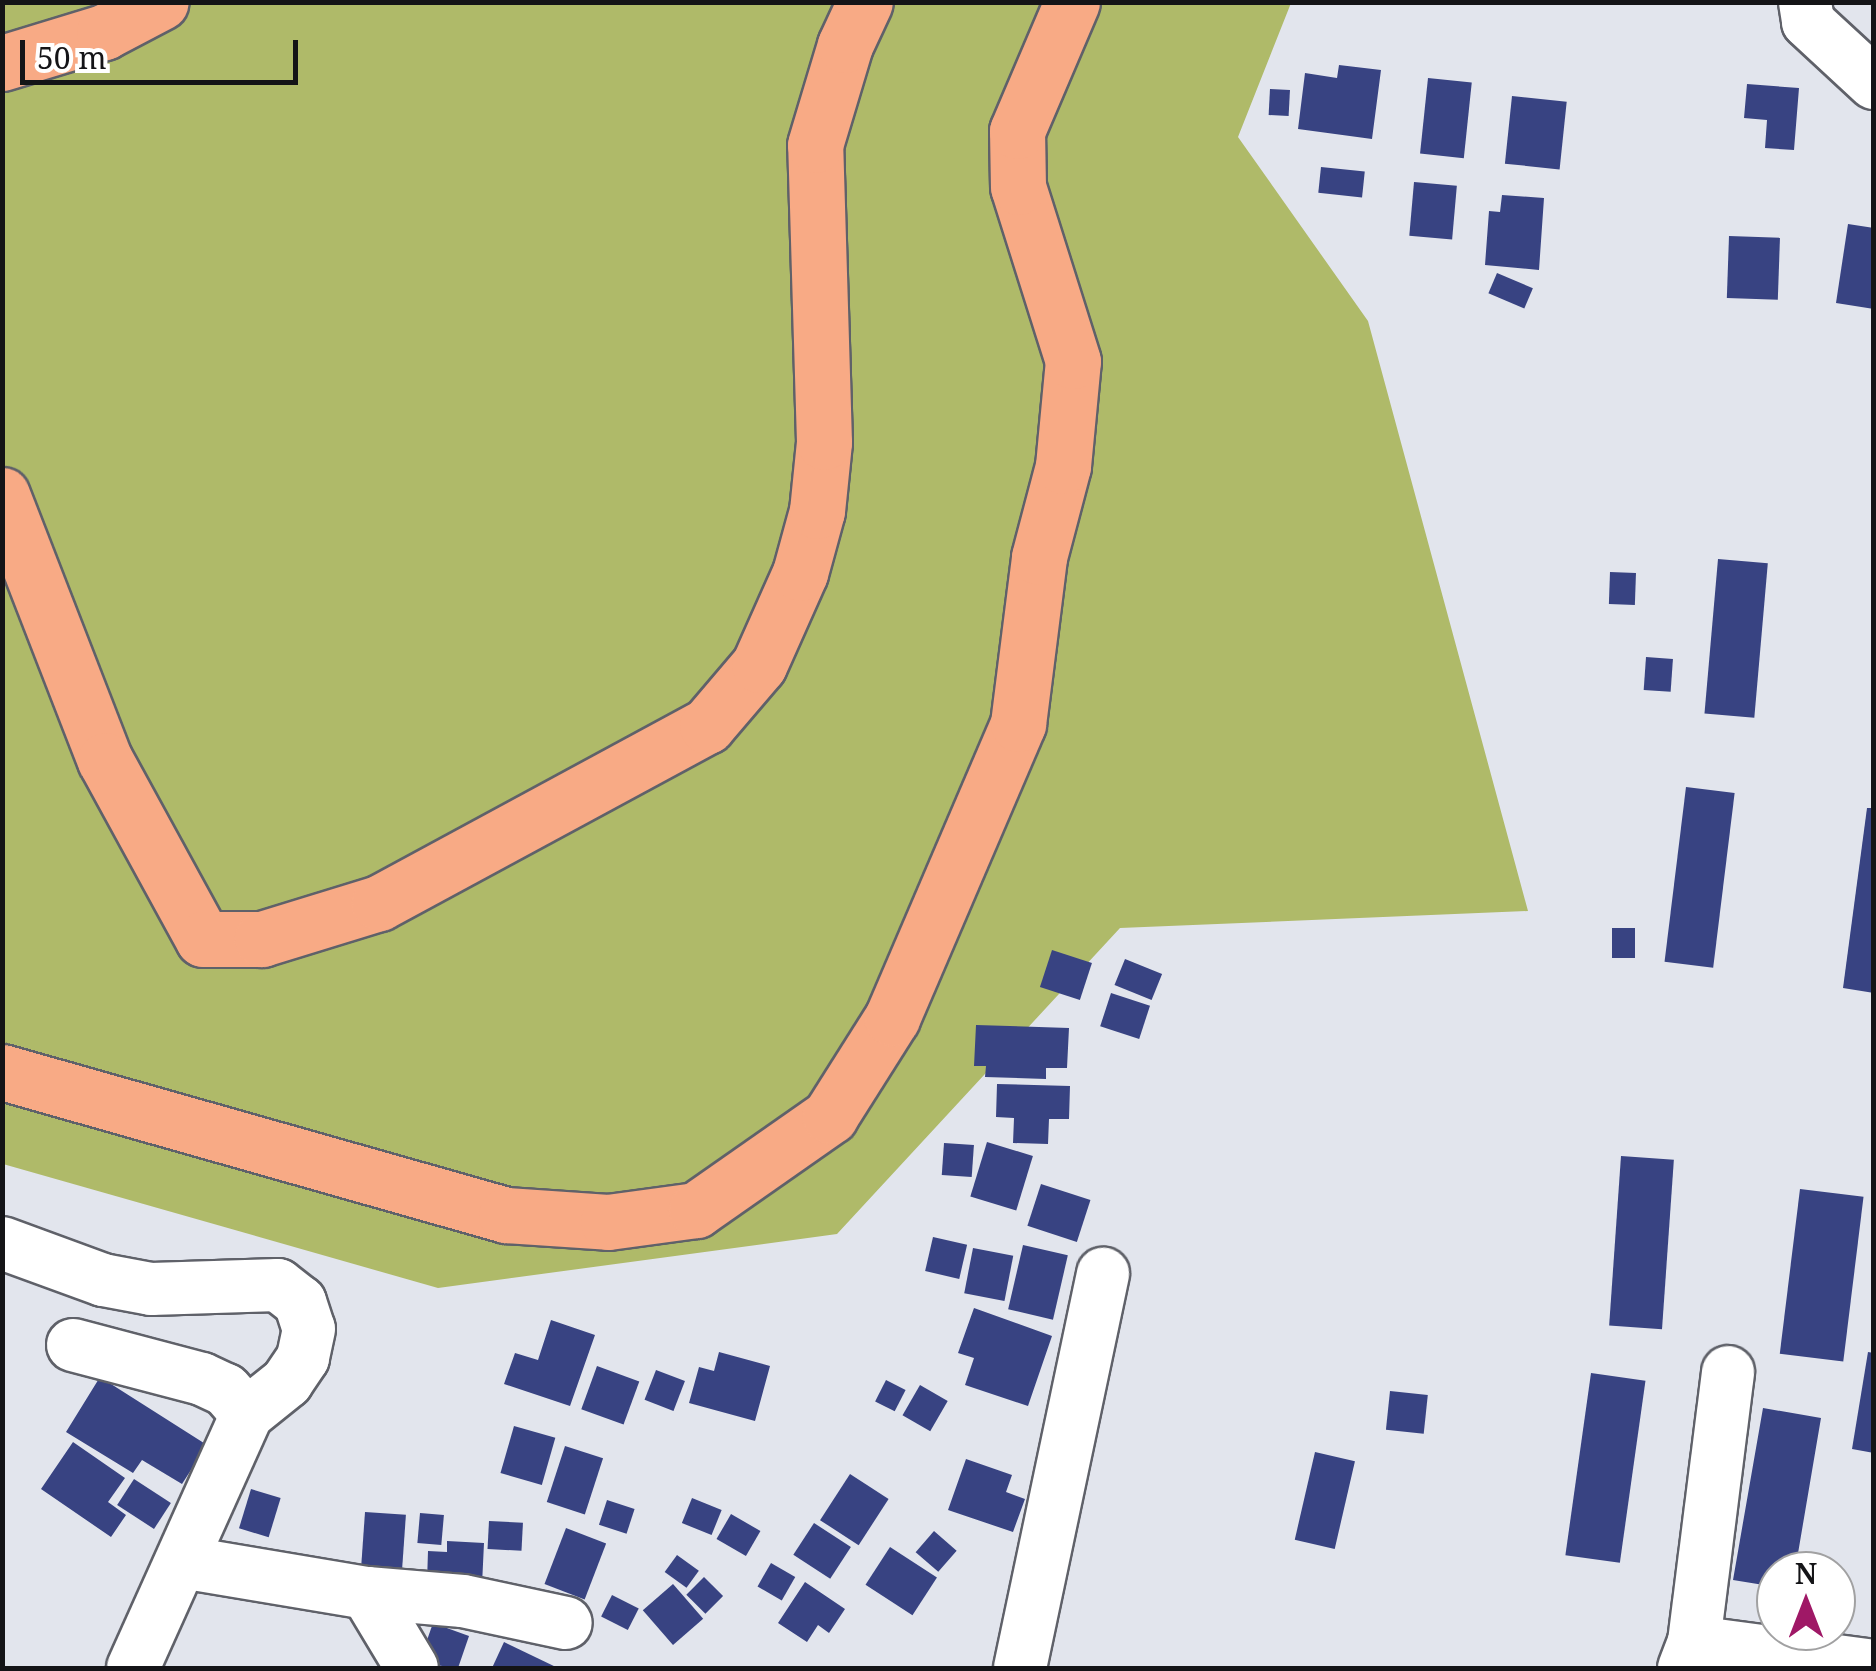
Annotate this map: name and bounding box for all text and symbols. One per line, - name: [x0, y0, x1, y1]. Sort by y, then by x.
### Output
- scale bar: [25, 20, 302, 82]
- text: 50 m: [37, 37, 107, 78]
- north arrow: [1756, 1551, 1856, 1651]
- text: N: [1795, 1554, 1817, 1592]

